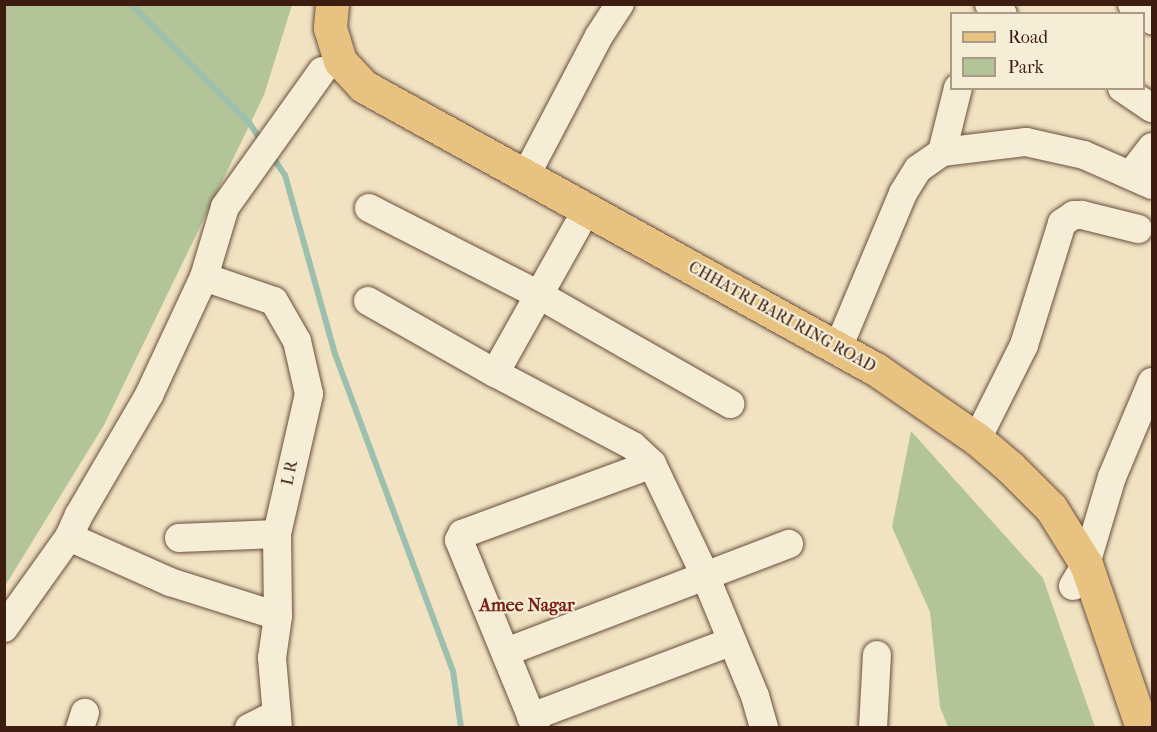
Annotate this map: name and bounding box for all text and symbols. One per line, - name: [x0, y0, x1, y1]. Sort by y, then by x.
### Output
- legend: [950, 12, 1145, 90]
- text: Road: [1008, 27, 1048, 48]
- text: Park: [1008, 57, 1044, 78]
- street label: CHHATRI BARI RING ROAD: [685, 257, 879, 377]
- street label: L R: [278, 459, 302, 487]
- district label: Amee Nagar: [479, 595, 575, 617]

